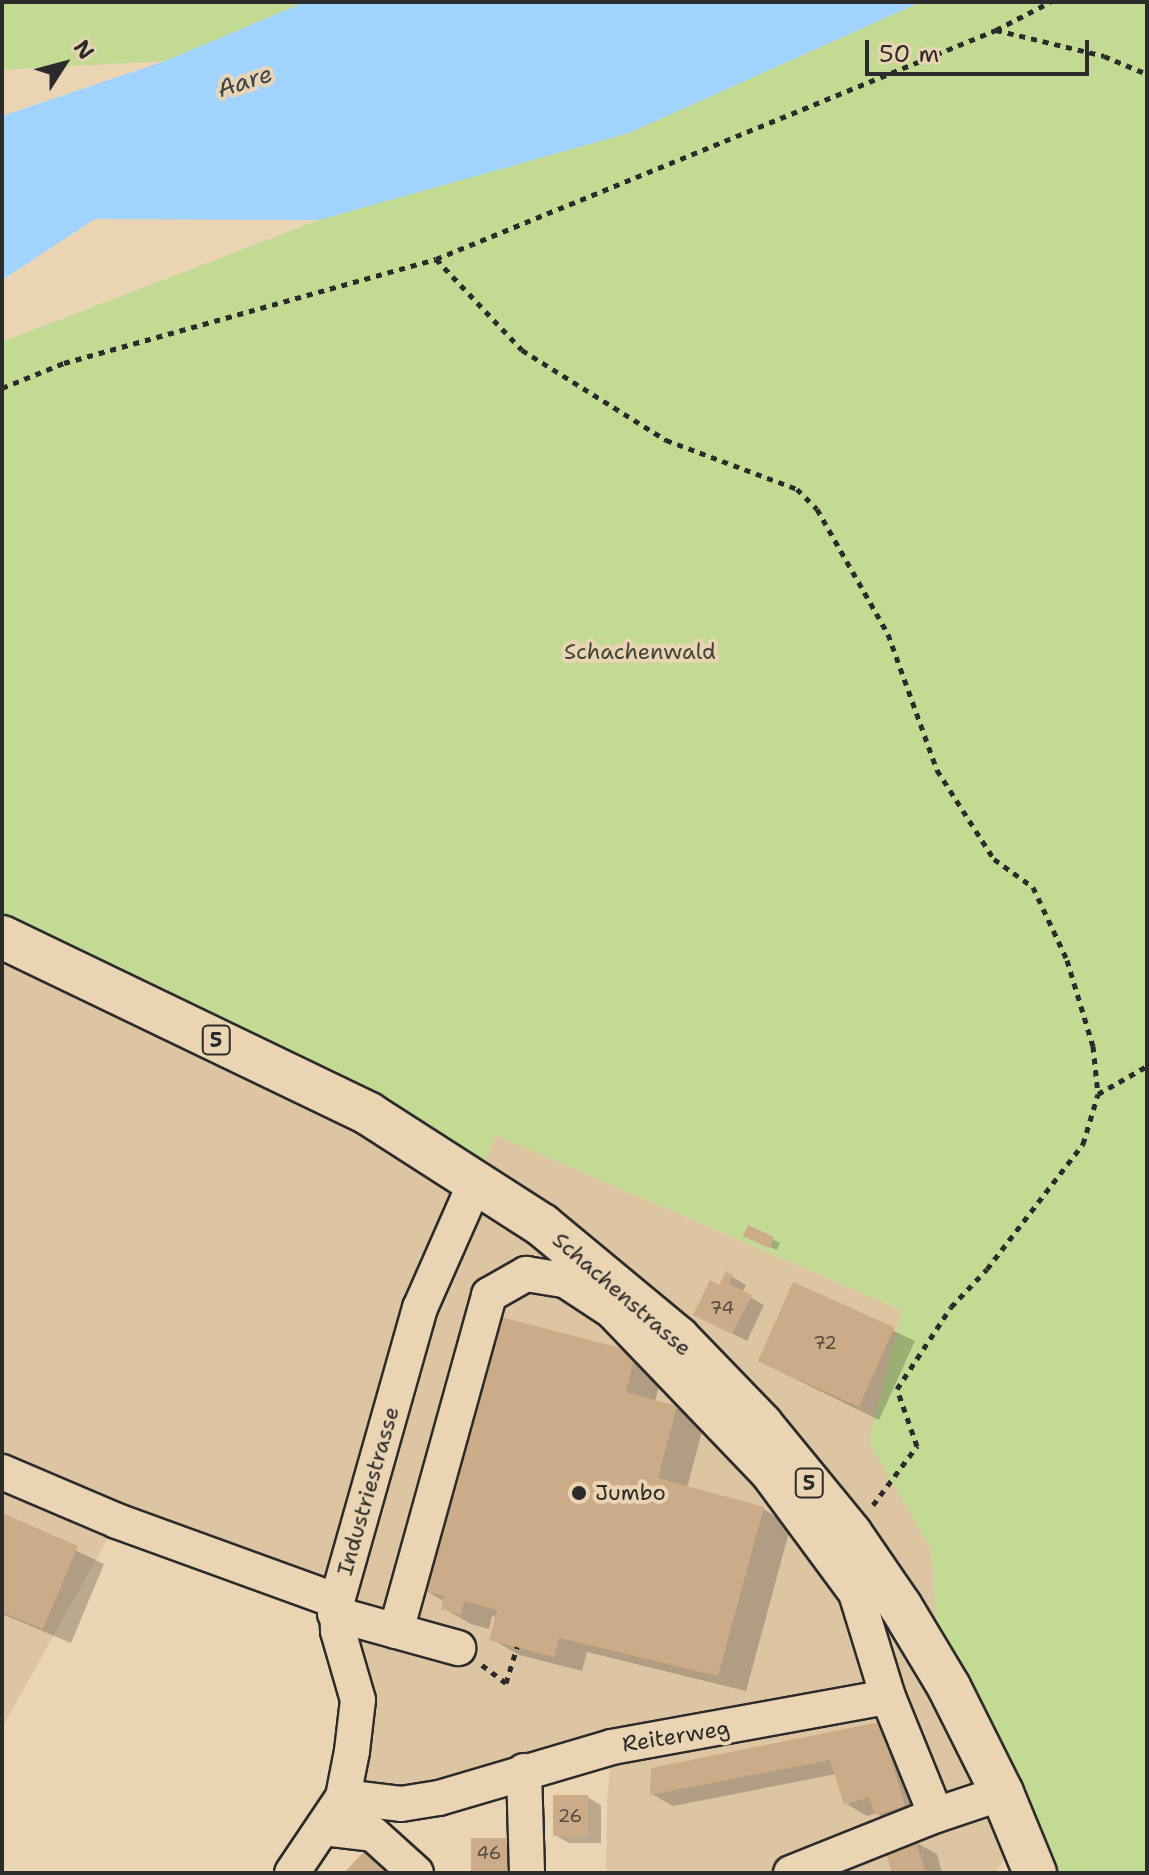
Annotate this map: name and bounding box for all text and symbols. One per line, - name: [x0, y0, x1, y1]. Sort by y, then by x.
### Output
- north arrow: [24, 24, 104, 104]
- scale bar: [869, 24, 1093, 74]
- text: N: [67, 34, 101, 65]
- text: 50 m: [879, 38, 939, 70]
- water label: Aare: [214, 60, 276, 104]
- park label: Schachenwald: [564, 639, 716, 665]
- road number: 5: [200, 1024, 232, 1056]
- street label: Schachenstrasse: [547, 1227, 697, 1361]
- house number: 74: [710, 1297, 734, 1319]
- house number: 72: [813, 1332, 837, 1354]
- street label: Industriestrasse: [331, 1404, 405, 1578]
- road number: 5: [793, 1467, 825, 1499]
- place label: Jumbo: [595, 1480, 666, 1506]
- marker: Jumbo: [570, 1484, 588, 1502]
- street label: Reiterweg: [620, 1714, 732, 1758]
- house number: 26: [558, 1805, 582, 1827]
- house number: 46: [477, 1842, 501, 1864]

